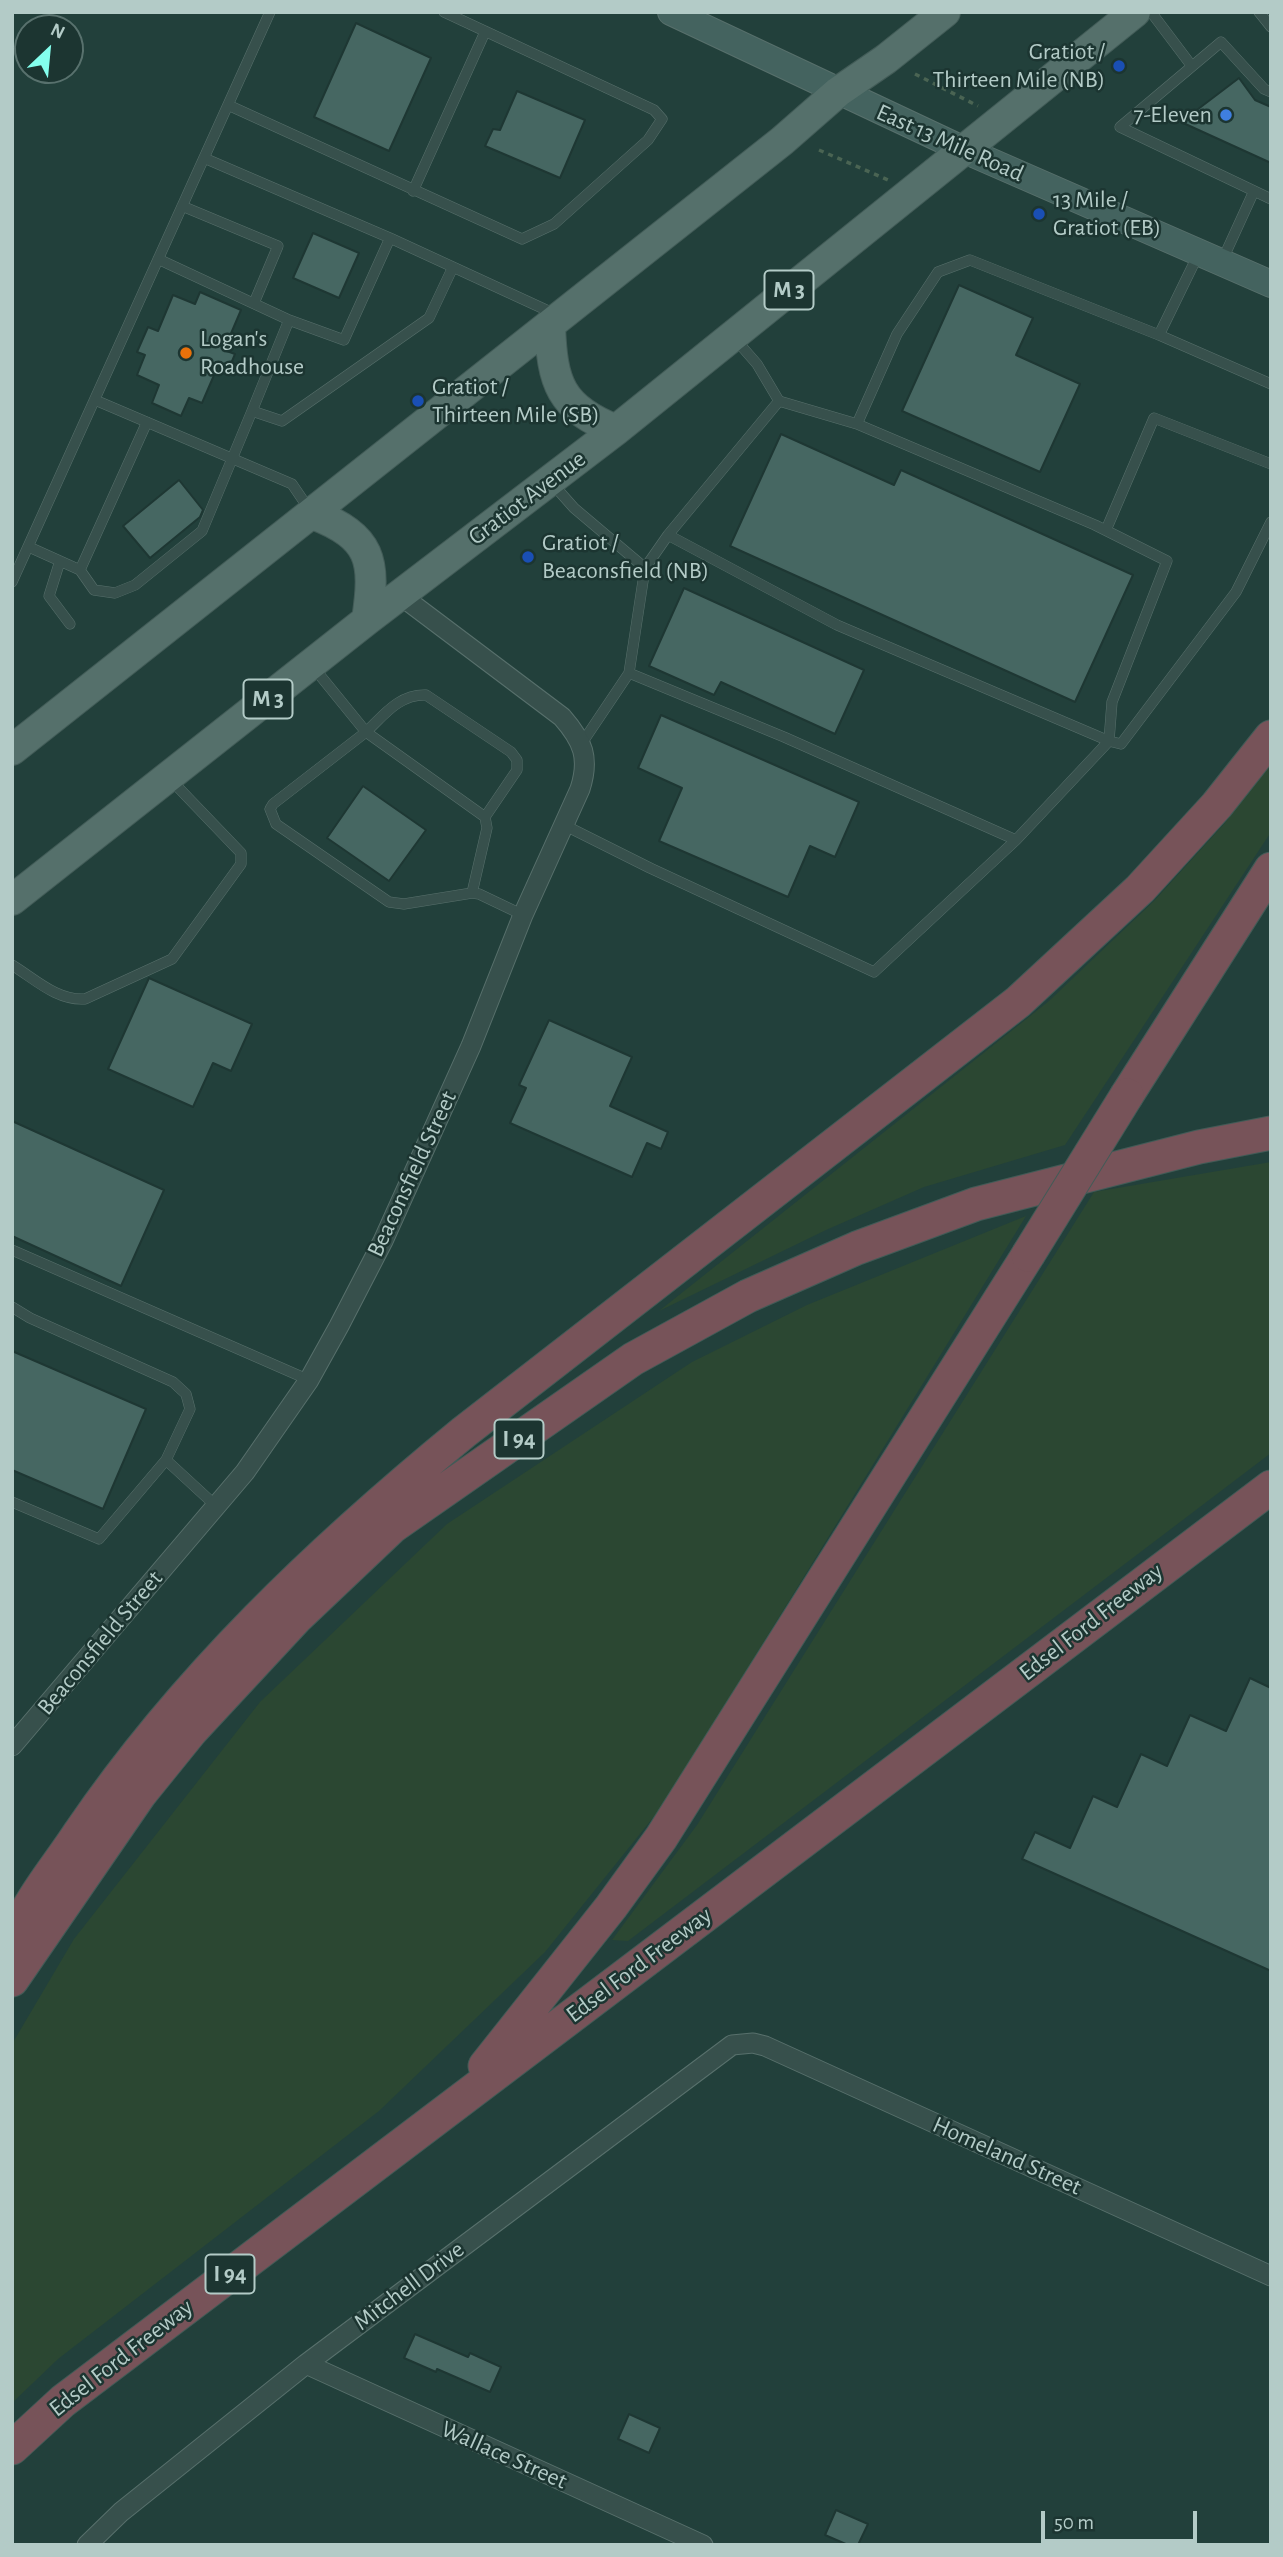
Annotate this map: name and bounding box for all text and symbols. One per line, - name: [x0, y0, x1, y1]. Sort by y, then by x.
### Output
- north arrow: [14, 14, 84, 84]
- text: N: [47, 20, 68, 43]
- place label: Gratiot / Thirteen Mile (NB): [932, 38, 1105, 94]
- marker: Gratiot / Thirteen Mile (NB): [1111, 58, 1127, 74]
- street label: East 13 Mile Road: [872, 98, 1028, 188]
- place label: 7-Eleven: [1134, 101, 1212, 129]
- marker: 7-Eleven: [1218, 107, 1234, 123]
- place label: 13 Mile / Gratiot (EB): [1053, 186, 1161, 242]
- marker: 13 Mile / Gratiot (EB): [1031, 206, 1047, 222]
- road number: M 3: [764, 270, 814, 310]
- place label: Logan's Roadhouse: [200, 325, 304, 381]
- marker: Logan's Roadhouse: [178, 345, 194, 361]
- place label: Gratiot / Thirteen Mile (SB): [432, 373, 600, 429]
- marker: Gratiot / Thirteen Mile (SB): [410, 393, 426, 409]
- street label: Gratiot Avenue: [463, 445, 591, 551]
- place label: Gratiot / Beaconsfield (NB): [542, 529, 709, 585]
- marker: Gratiot / Beaconsfield (NB): [520, 549, 536, 565]
- road number: M 3: [244, 680, 292, 719]
- street label: Beaconsfield Street: [361, 1086, 463, 1262]
- road number: I 94: [494, 1420, 544, 1458]
- street label: Edsel Ford Freeway: [1013, 1557, 1169, 1687]
- street label: Beaconsfield Street: [31, 1565, 169, 1721]
- street label: Edsel Ford Freeway: [561, 1901, 717, 2029]
- street label: Homeland Street: [928, 2110, 1086, 2202]
- street label: Mitchell Drive: [348, 2235, 470, 2337]
- road number: I 94: [205, 2254, 254, 2294]
- street label: Edsel Ford Freeway: [43, 2293, 199, 2423]
- street label: Wallace Street: [437, 2414, 571, 2496]
- scale bar: [1045, 2498, 1201, 2542]
- text: 50 m: [1054, 2512, 1094, 2533]

